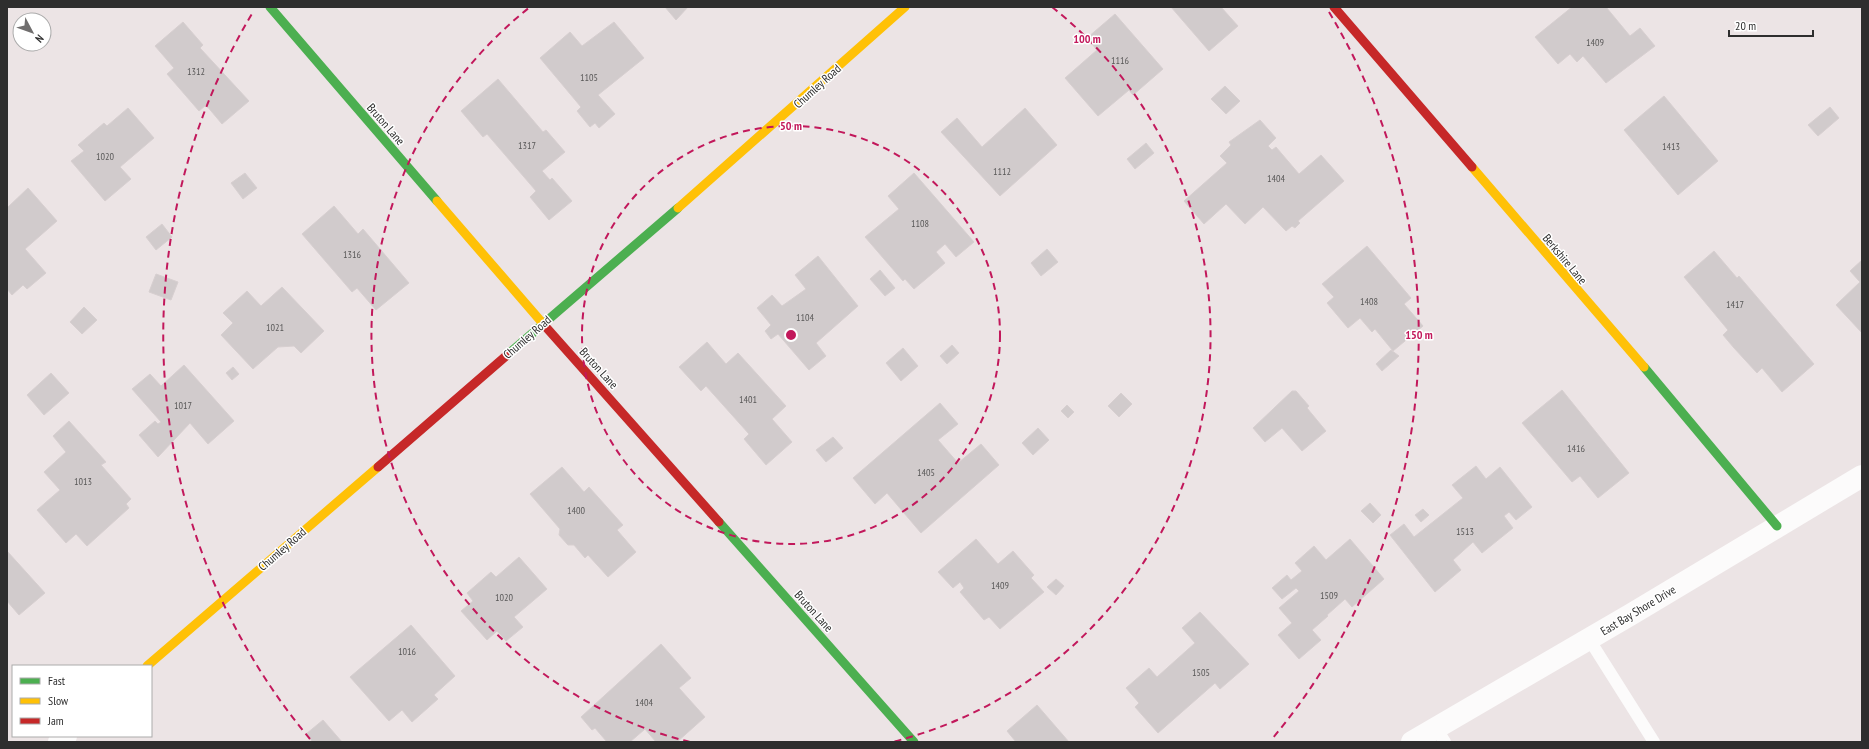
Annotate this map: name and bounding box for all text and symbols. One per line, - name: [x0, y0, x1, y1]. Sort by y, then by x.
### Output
- north arrow: [12, 12, 52, 52]
- scale bar: [1729, 12, 1813, 38]
- text: 20 m: [1735, 18, 1756, 33]
- text: 100 m: [1073, 31, 1101, 46]
- text: N: [32, 32, 47, 45]
- house number: 1409: [1586, 36, 1604, 49]
- house number: 1116: [1111, 54, 1130, 67]
- street label: Chumley Road: [790, 61, 844, 111]
- house number: 1312: [187, 65, 205, 78]
- house number: 1105: [580, 71, 598, 84]
- street label: Bruton Lane: [364, 100, 408, 148]
- text: 50 m: [780, 118, 802, 133]
- house number: 1317: [518, 139, 536, 152]
- house number: 1413: [1662, 140, 1680, 153]
- house number: 1020: [96, 150, 115, 163]
- house number: 1112: [993, 165, 1011, 178]
- house number: 1404: [1267, 172, 1286, 185]
- house number: 1108: [911, 217, 929, 230]
- street label: Berkshire Lane: [1540, 231, 1590, 287]
- house number: 1316: [343, 248, 362, 261]
- house number: 1408: [1360, 295, 1378, 308]
- house number: 1417: [1726, 298, 1744, 311]
- house number: 1104: [796, 311, 815, 324]
- street label: Chumley Road: [500, 312, 554, 362]
- house number: 1021: [266, 321, 284, 334]
- text: 150 m: [1405, 327, 1433, 342]
- centre of rings: [784, 328, 798, 342]
- street label: Bruton Lane: [577, 344, 621, 392]
- house number: 1401: [739, 393, 757, 406]
- house number: 1017: [174, 399, 192, 412]
- house number: 1416: [1567, 442, 1586, 455]
- house number: 1405: [917, 466, 935, 479]
- house number: 1013: [74, 475, 92, 488]
- house number: 1400: [567, 504, 586, 517]
- street label: Chumley Road: [255, 524, 309, 574]
- house number: 1513: [1456, 525, 1474, 538]
- house number: 1409: [991, 579, 1009, 592]
- street label: East Bay Shore Drive: [1598, 582, 1678, 638]
- street label: Bruton Lane: [792, 587, 836, 635]
- house number: 1509: [1320, 589, 1338, 602]
- house number: 1020: [495, 591, 514, 604]
- house number: 1016: [398, 645, 417, 658]
- legend: [12, 665, 152, 737]
- house number: 1505: [1192, 666, 1210, 679]
- text: Fast: [48, 673, 66, 688]
- text: Slow: [48, 693, 69, 708]
- house number: 1404: [635, 696, 654, 709]
- text: Jam: [47, 713, 64, 728]

